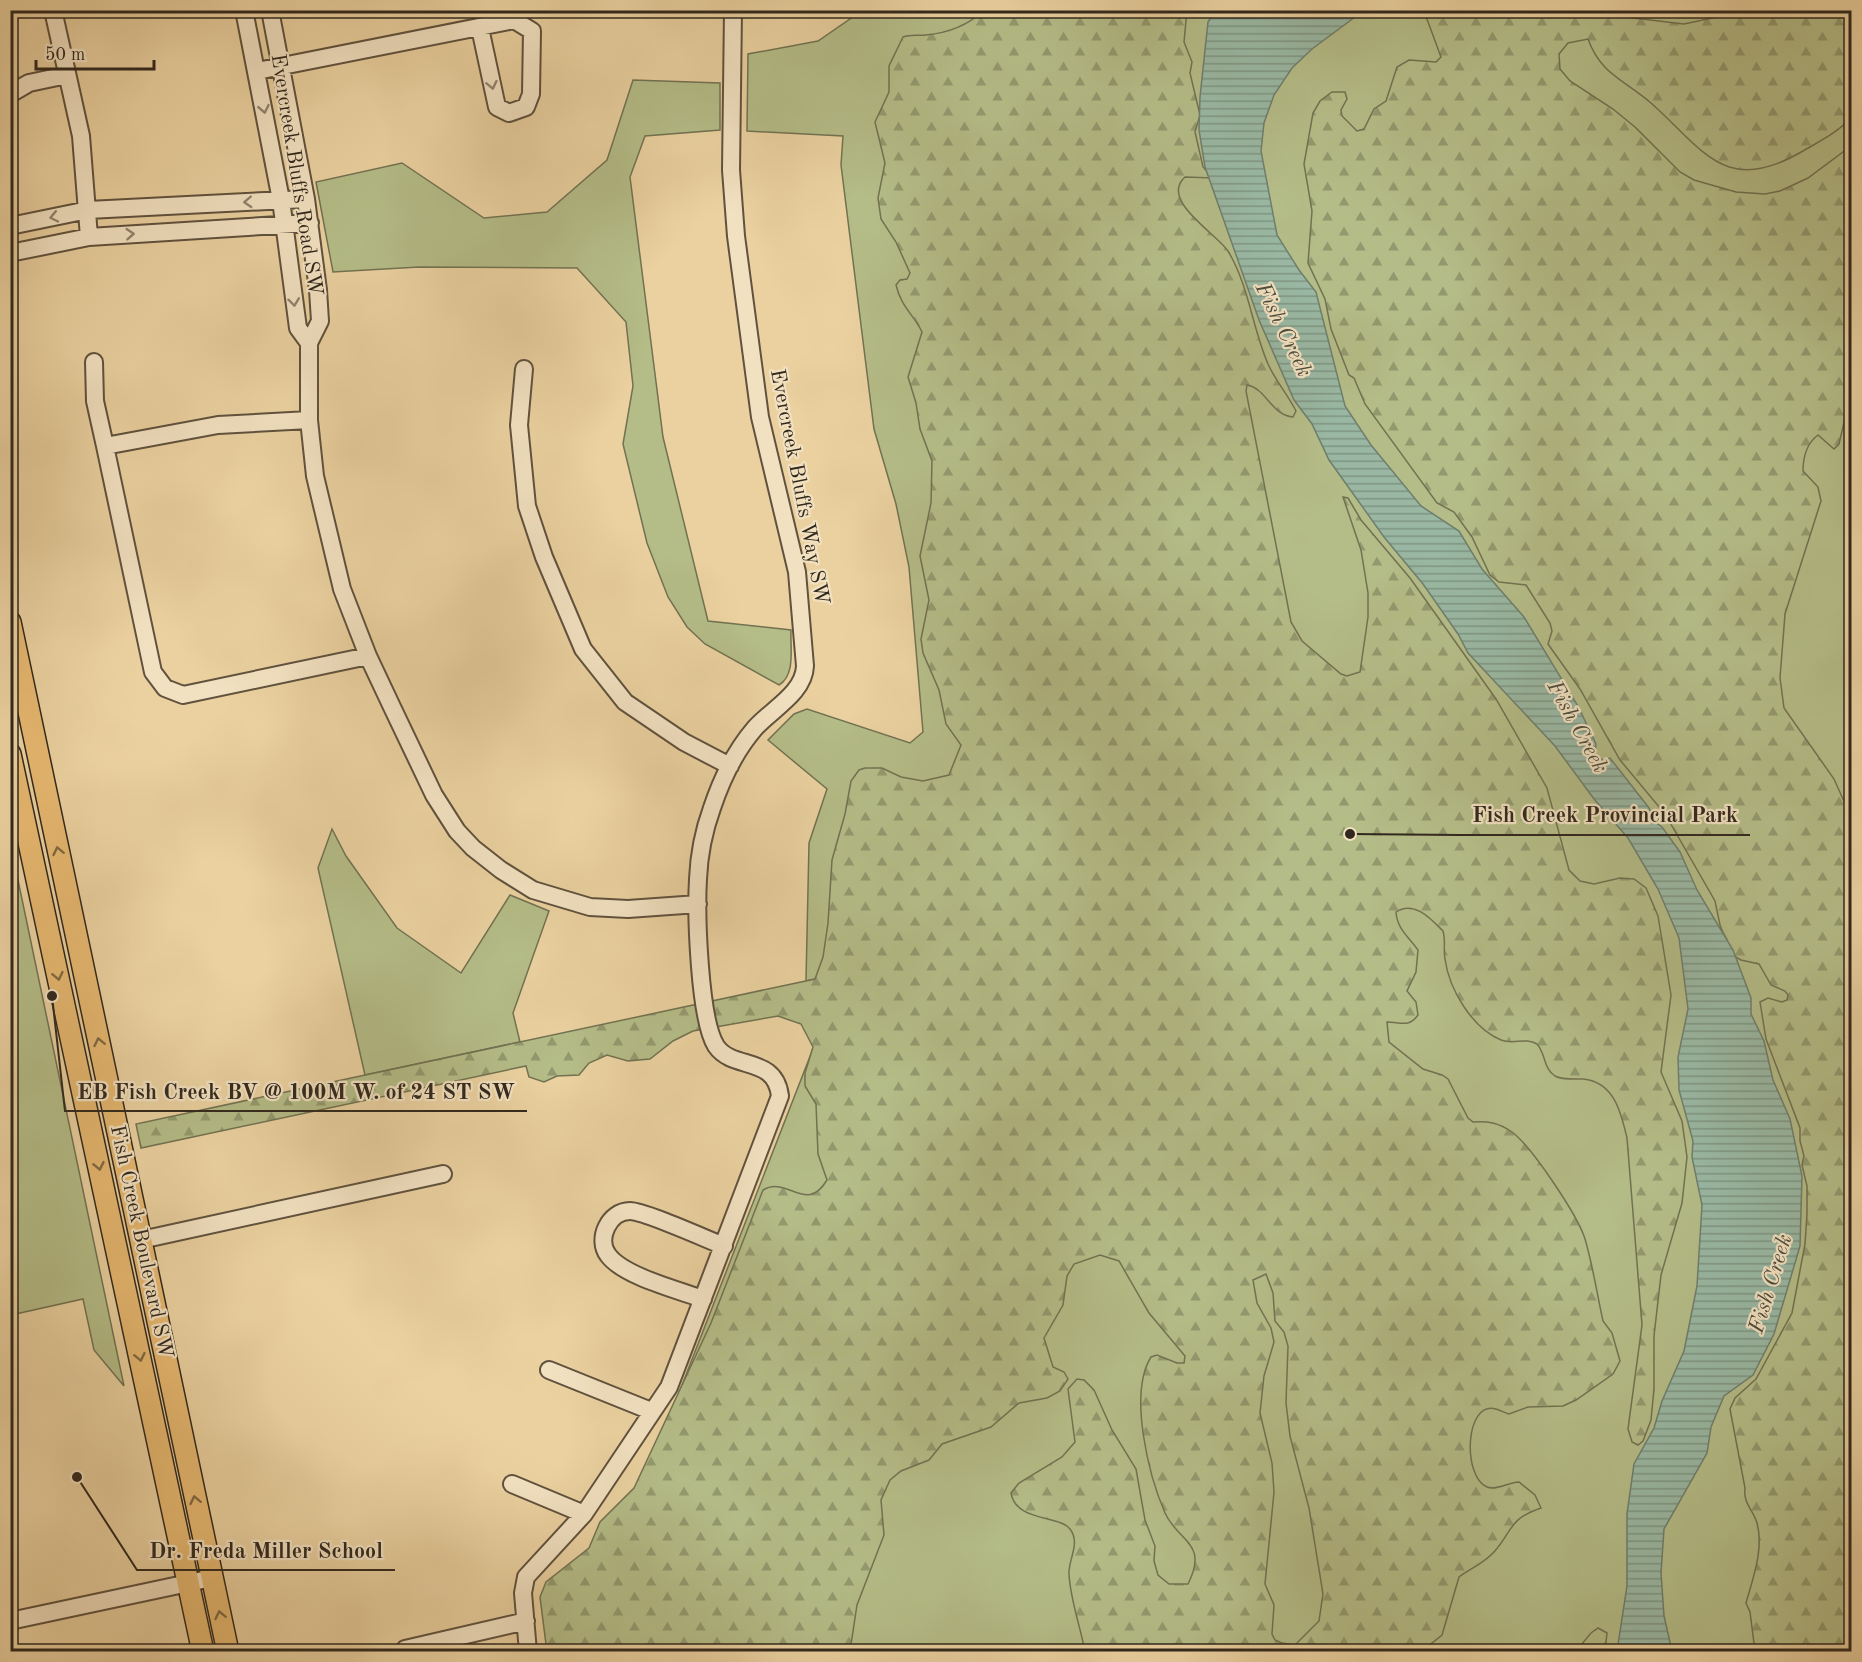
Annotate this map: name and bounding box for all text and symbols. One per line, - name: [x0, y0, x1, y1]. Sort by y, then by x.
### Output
- scale bar: [36, 33, 154, 71]
- text: 50 m: [45, 46, 85, 64]
- street label: Evercreek Bluffs Road SW: [266, 52, 326, 298]
- one-way arrow: [485, 79, 498, 89]
- one-way arrow: [257, 104, 270, 114]
- one-way arrow: [243, 195, 252, 208]
- one-way arrow: [49, 210, 59, 223]
- one-way arrow: [126, 228, 135, 241]
- water label: Fish Creek: [1250, 278, 1315, 381]
- one-way arrow: [288, 297, 300, 306]
- street label: Evercreek Bluffs Way SW: [766, 367, 832, 607]
- water label: Fish Creek: [1542, 676, 1611, 777]
- callout: Fish Creek Provincial Park: [1460, 795, 1750, 835]
- text: Fish Creek Provincial Park: [1472, 805, 1738, 827]
- one-way arrow: [52, 847, 65, 857]
- one-way arrow: [51, 971, 64, 981]
- one-way arrow: [93, 1037, 106, 1047]
- callout: EB Fish Creek BV @ 100M W. of 24 ST SW: [65, 1071, 527, 1111]
- text: EB Fish Creek BV @ 100M W. of 24 ST SW: [77, 1082, 515, 1104]
- street label: Fish Creek Boulevard SW: [106, 1123, 176, 1361]
- one-way arrow: [92, 1161, 105, 1171]
- water label: Fish Creek: [1745, 1232, 1796, 1337]
- one-way arrow: [132, 1352, 145, 1362]
- one-way arrow: [190, 1495, 203, 1505]
- callout: Dr. Freda Miller School: [137, 1530, 395, 1570]
- text: Dr. Freda Miller School: [149, 1541, 383, 1563]
- one-way arrow: [214, 1610, 227, 1620]

